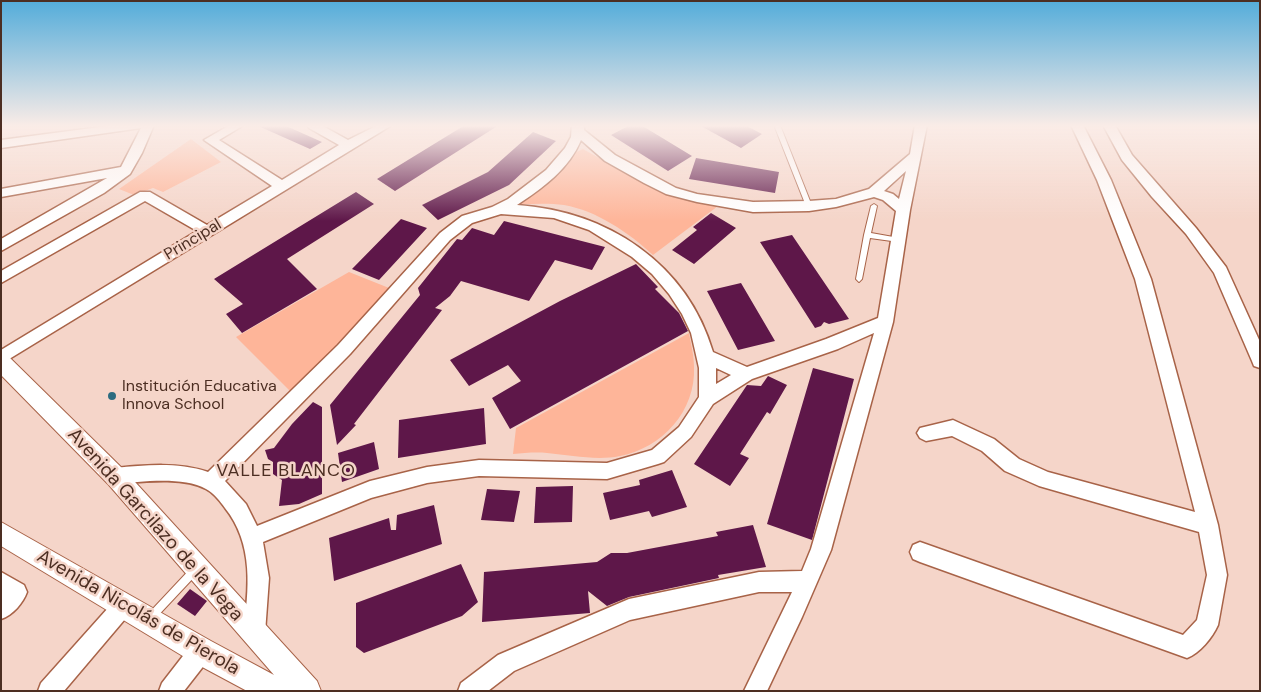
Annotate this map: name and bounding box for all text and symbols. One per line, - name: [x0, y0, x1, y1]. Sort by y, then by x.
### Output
- street label: Principal: [161, 215, 225, 265]
- place label: Institución Educativa Innova School: [122, 377, 277, 415]
- marker: Institución Educativa Innova School: [106, 390, 118, 402]
- street label: Avenida Garcilazo de la Vega: [62, 424, 248, 626]
- district label: VALLE BLANCO: [215, 460, 357, 482]
- street label: Avenida Nicolás de Pierola: [33, 546, 243, 680]

